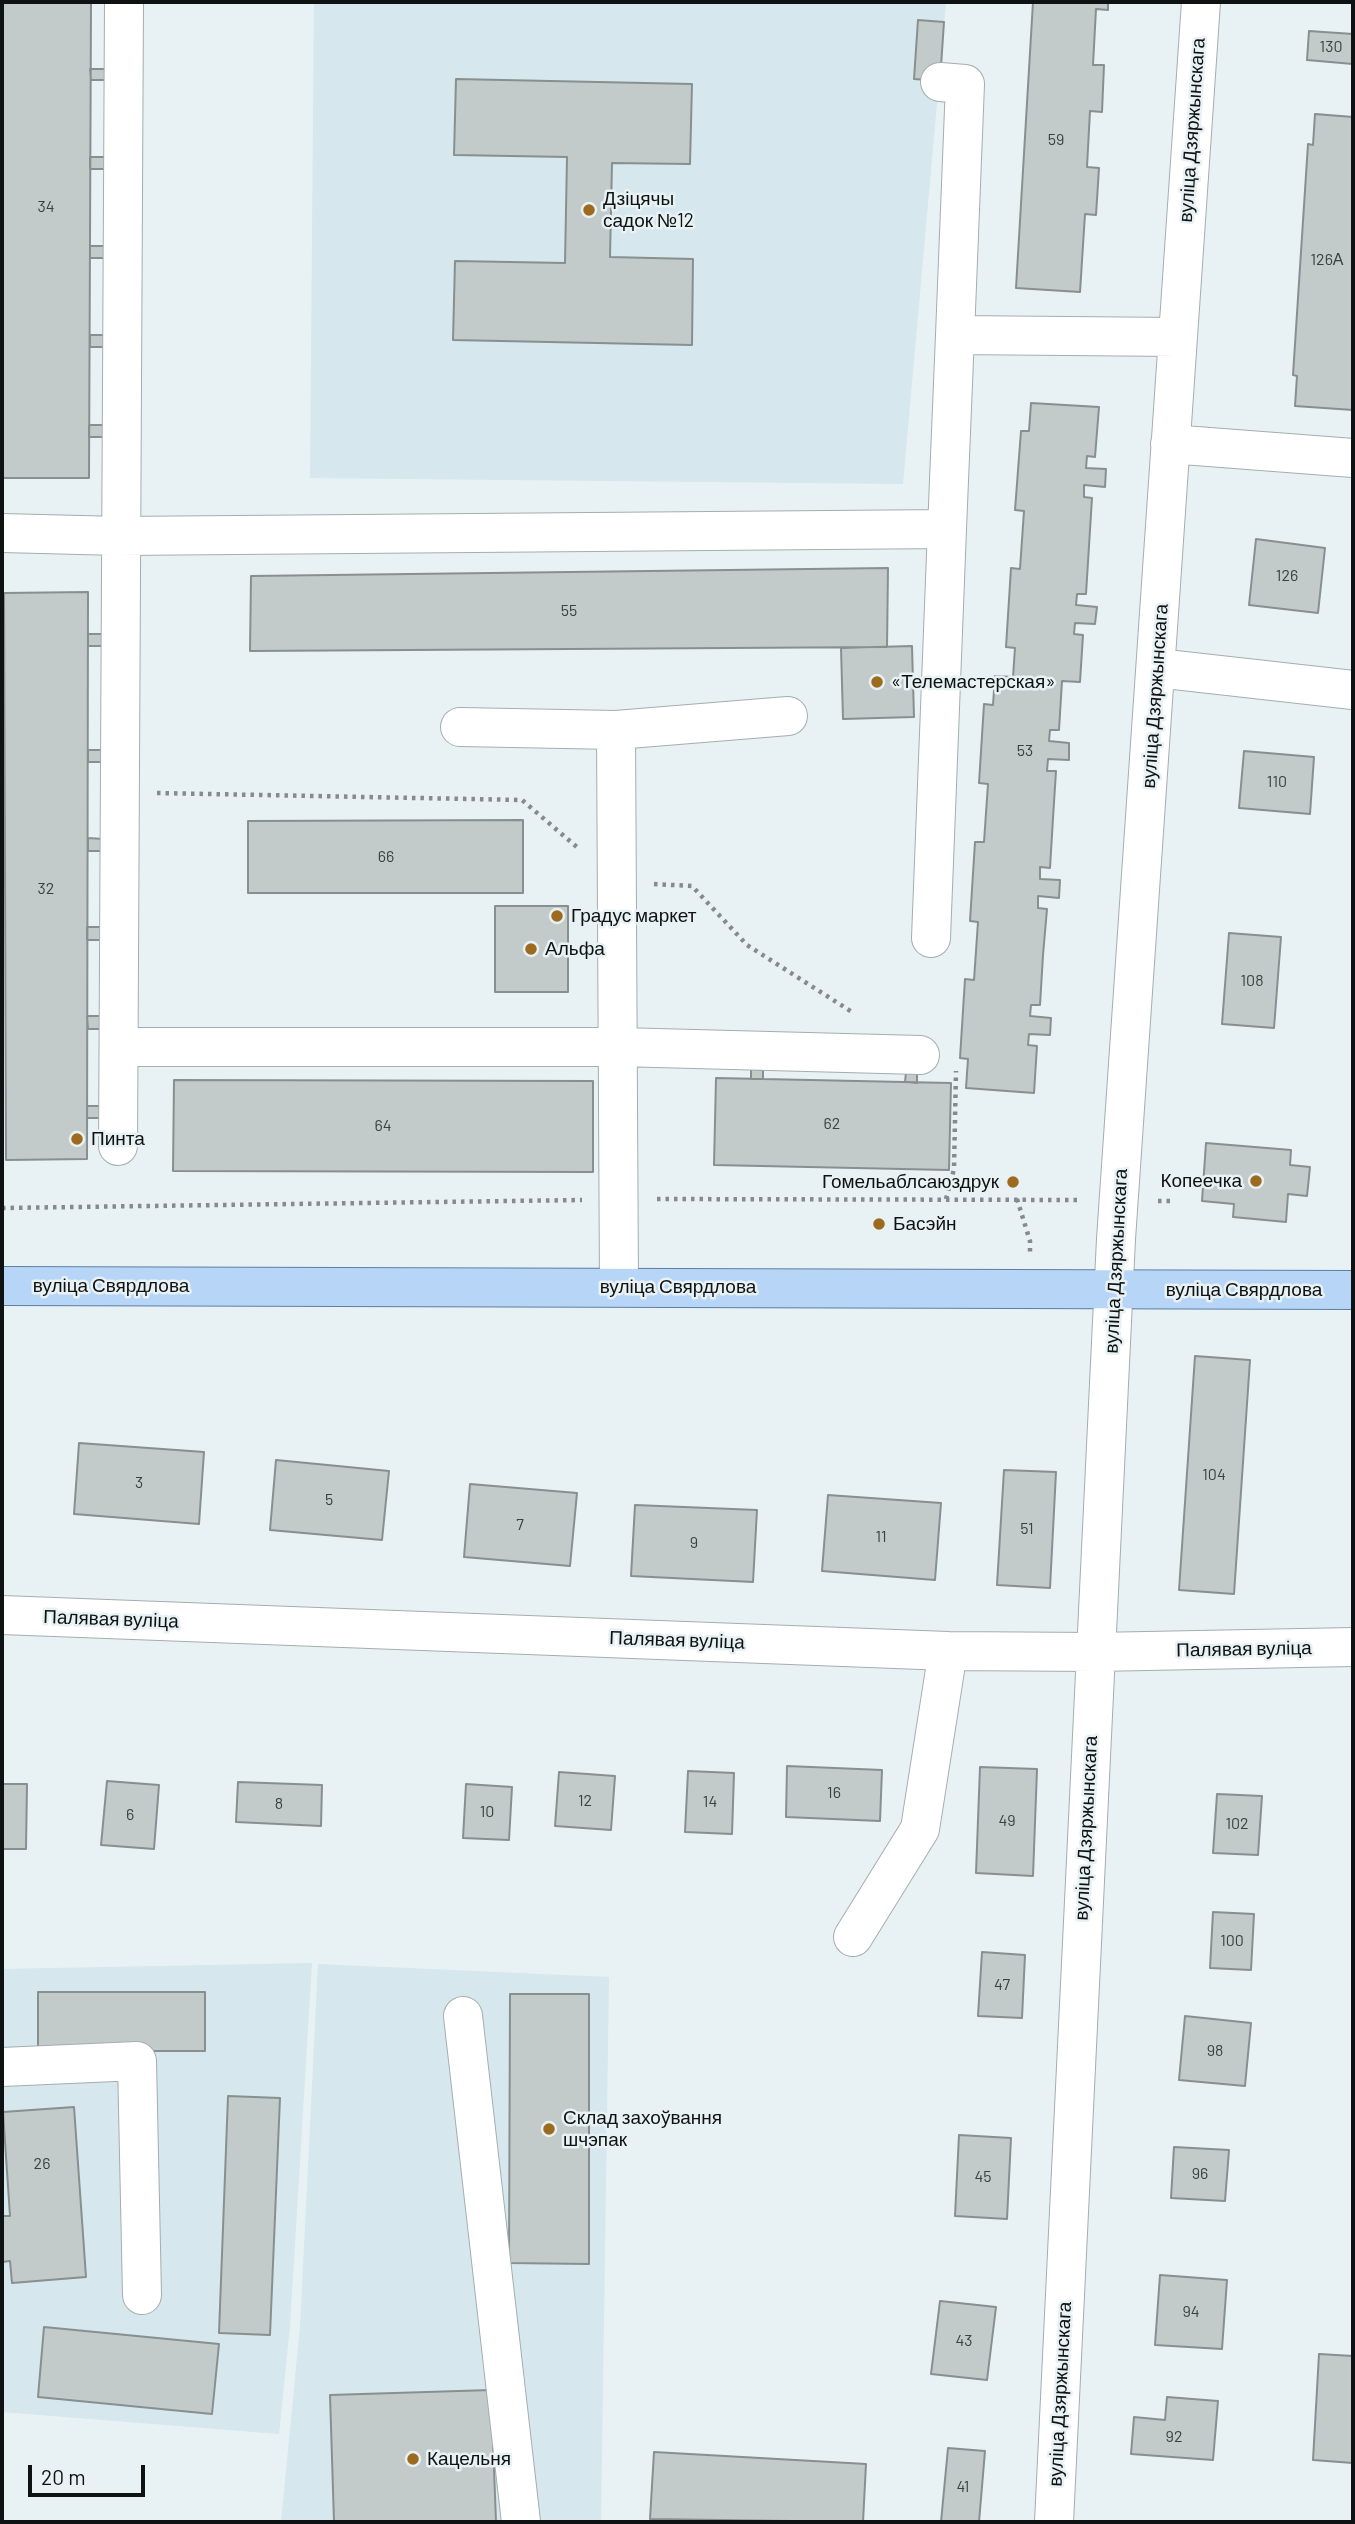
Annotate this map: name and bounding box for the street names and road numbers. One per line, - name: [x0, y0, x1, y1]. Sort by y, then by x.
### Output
- street label: вуліца Дзяржынскага: [1174, 37, 1210, 223]
- street label: вуліца Дзяржынскага: [1137, 603, 1173, 789]
- street label: вуліца Дзяржынскага: [1100, 1168, 1132, 1354]
- street label: вуліца Свярдлова: [33, 1275, 189, 1297]
- street label: вуліца Свярдлова: [600, 1276, 756, 1298]
- street label: вуліца Свярдлова: [1166, 1279, 1322, 1301]
- street label: Палявая вуліца: [43, 1605, 179, 1633]
- street label: Палявая вуліца: [609, 1626, 745, 1654]
- street label: Палявая вуліца: [1176, 1636, 1312, 1662]
- street label: вуліца Дзяржынскага: [1070, 1735, 1102, 1921]
- street label: вуліца Дзяржынскага: [1044, 2301, 1076, 2487]

